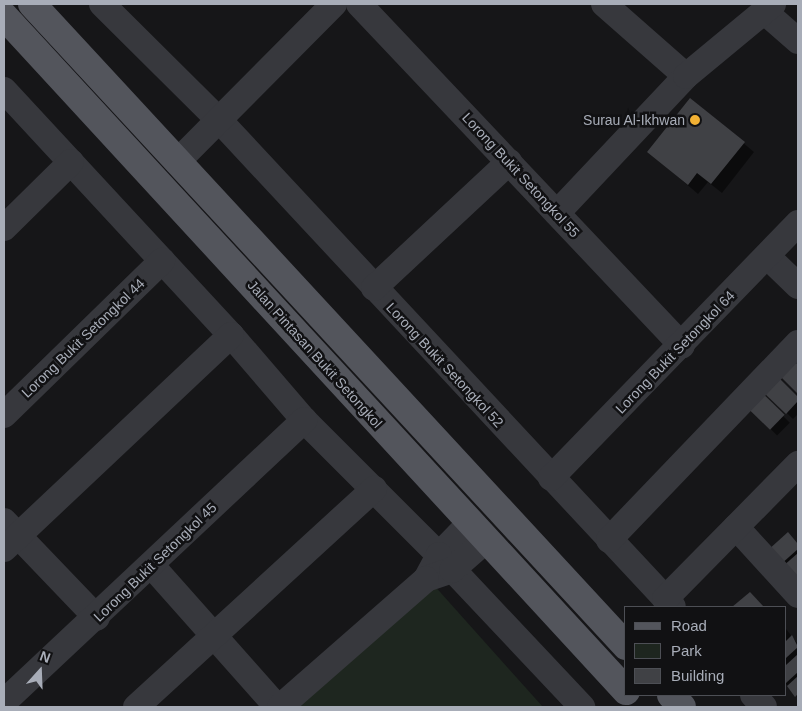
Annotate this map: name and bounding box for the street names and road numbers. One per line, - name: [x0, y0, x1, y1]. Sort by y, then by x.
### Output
- street label: Lorong Bukit Setongkol 55: [459, 109, 583, 241]
- street label: Lorong Bukit Setongkol 44: [18, 275, 148, 401]
- street label: Jalan Pintasan Bukit Setongkol: [244, 277, 386, 431]
- street label: Lorong Bukit Setongkol 64: [612, 287, 738, 417]
- street label: Lorong Bukit Setongkol 52: [383, 299, 507, 431]
- street label: Lorong Bukit Setongkol 45: [90, 499, 220, 625]

